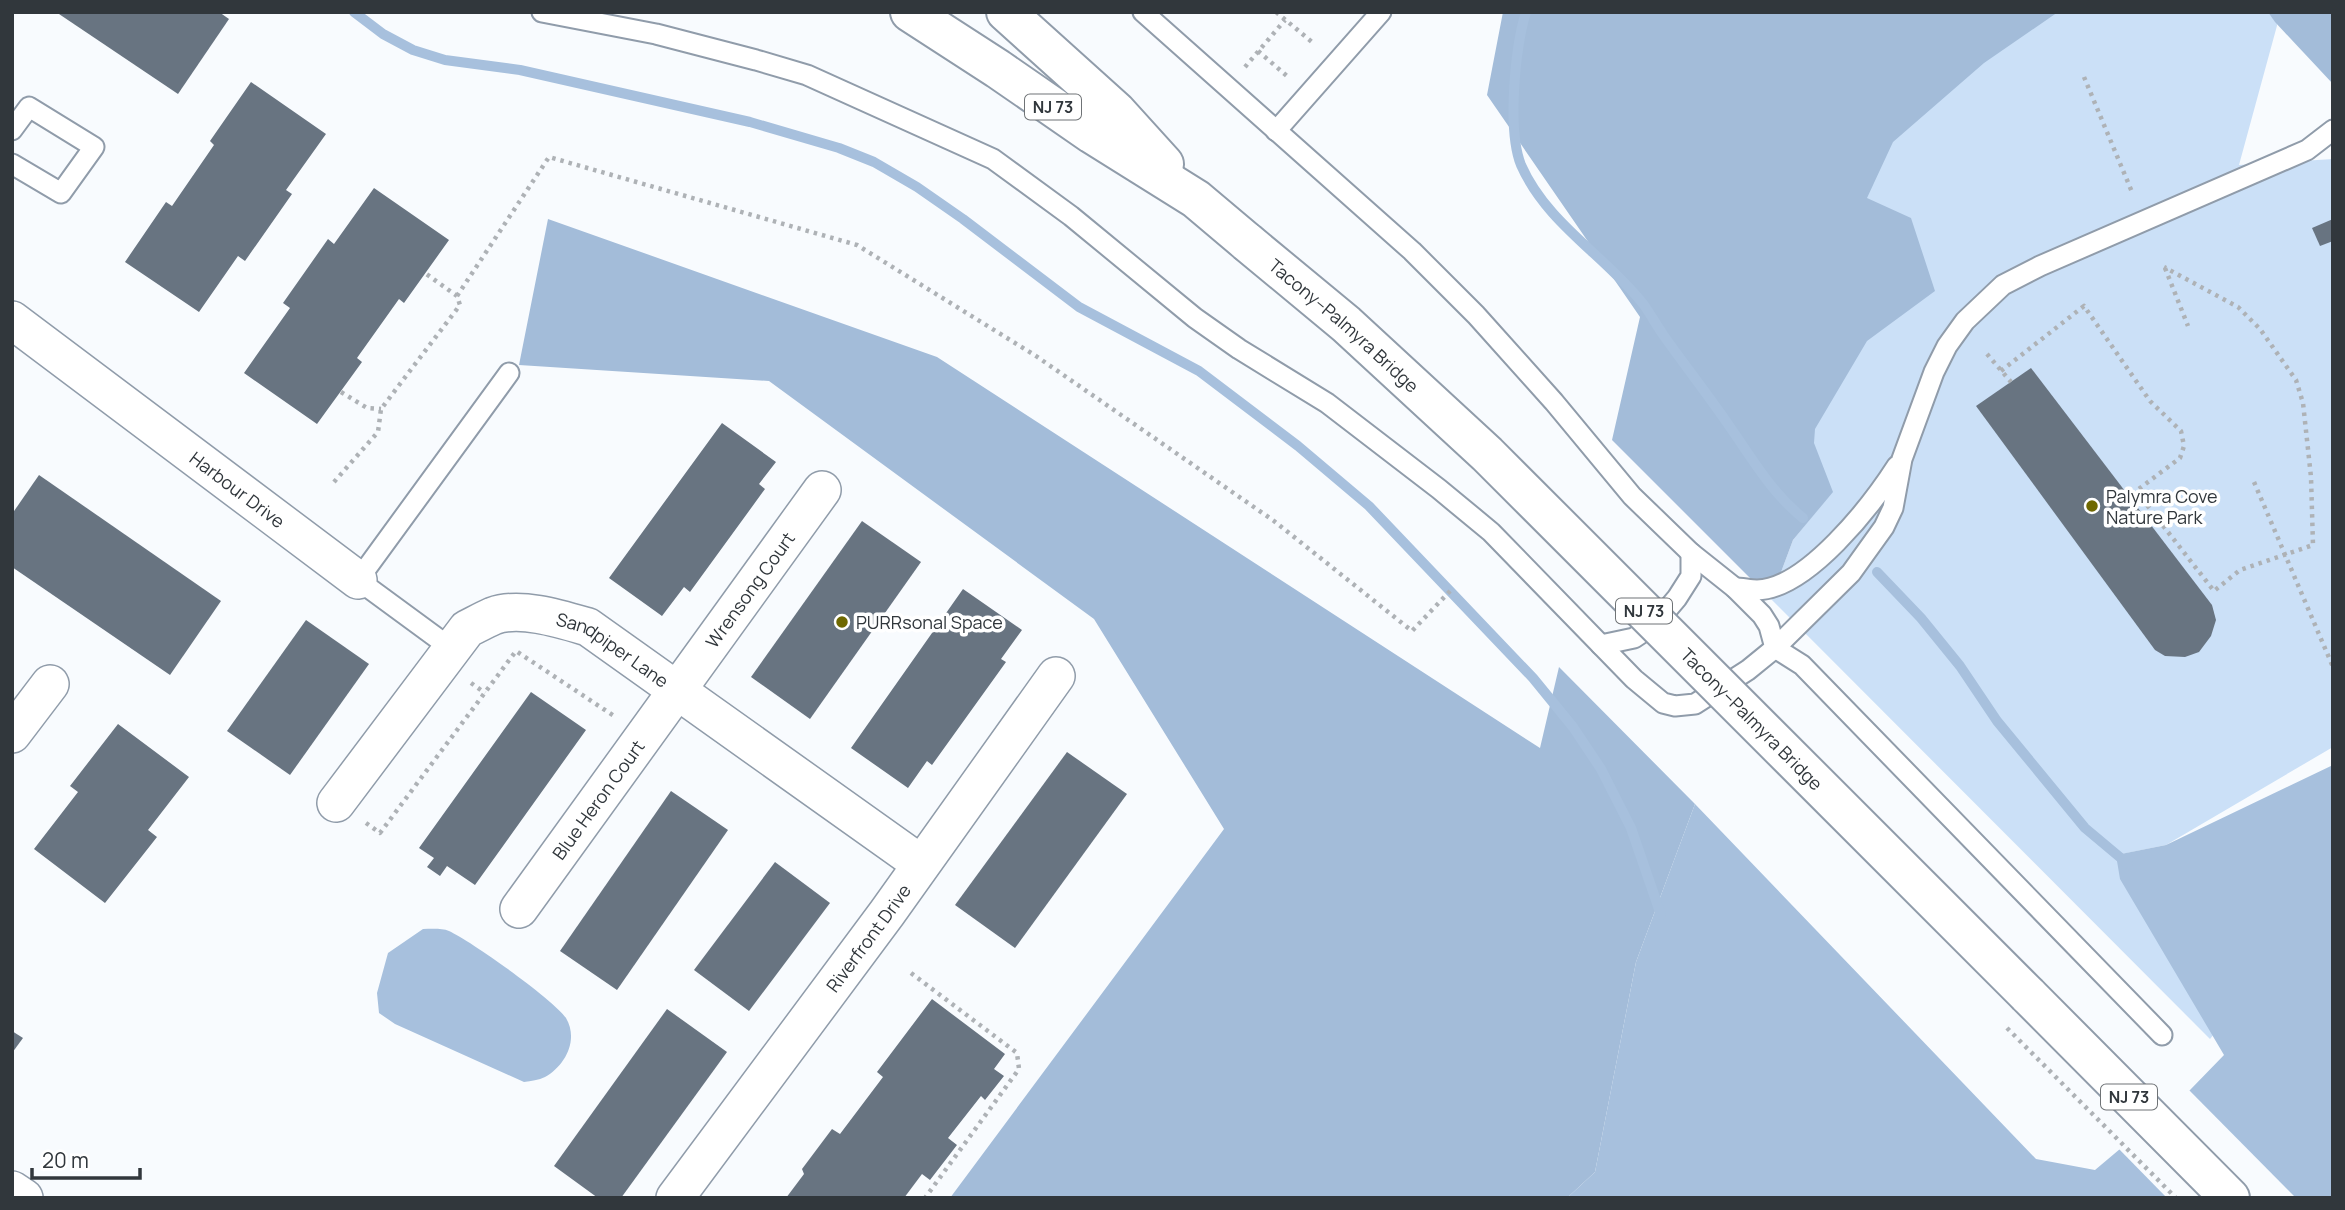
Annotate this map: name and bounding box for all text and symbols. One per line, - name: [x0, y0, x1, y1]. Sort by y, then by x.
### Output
- road number: NJ 73: [1025, 94, 1081, 120]
- street label: Tacony–Palmyra Bridge: [1264, 253, 1424, 397]
- street label: Harbour Drive: [185, 446, 290, 533]
- place label: Palymra Cove Nature Park: [2106, 484, 2218, 529]
- marker: Palymra Cove Nature Park: [2084, 498, 2100, 514]
- street label: Wrensong Court: [700, 527, 800, 652]
- road number: NJ 73: [1616, 598, 1672, 624]
- street label: Sandpiper Lane: [554, 607, 674, 693]
- place label: PURRsonal Space: [856, 610, 1003, 634]
- marker: PURRsonal Space: [834, 614, 850, 630]
- street label: Tacony–Palmyra Bridge: [1676, 643, 1828, 795]
- street label: Blue Heron Court: [547, 735, 649, 864]
- street label: Riverfront Drive: [820, 879, 916, 997]
- road number: NJ 73: [2101, 1084, 2157, 1110]
- scale bar: [32, 1136, 140, 1180]
- text: 20 m: [42, 1146, 89, 1174]

